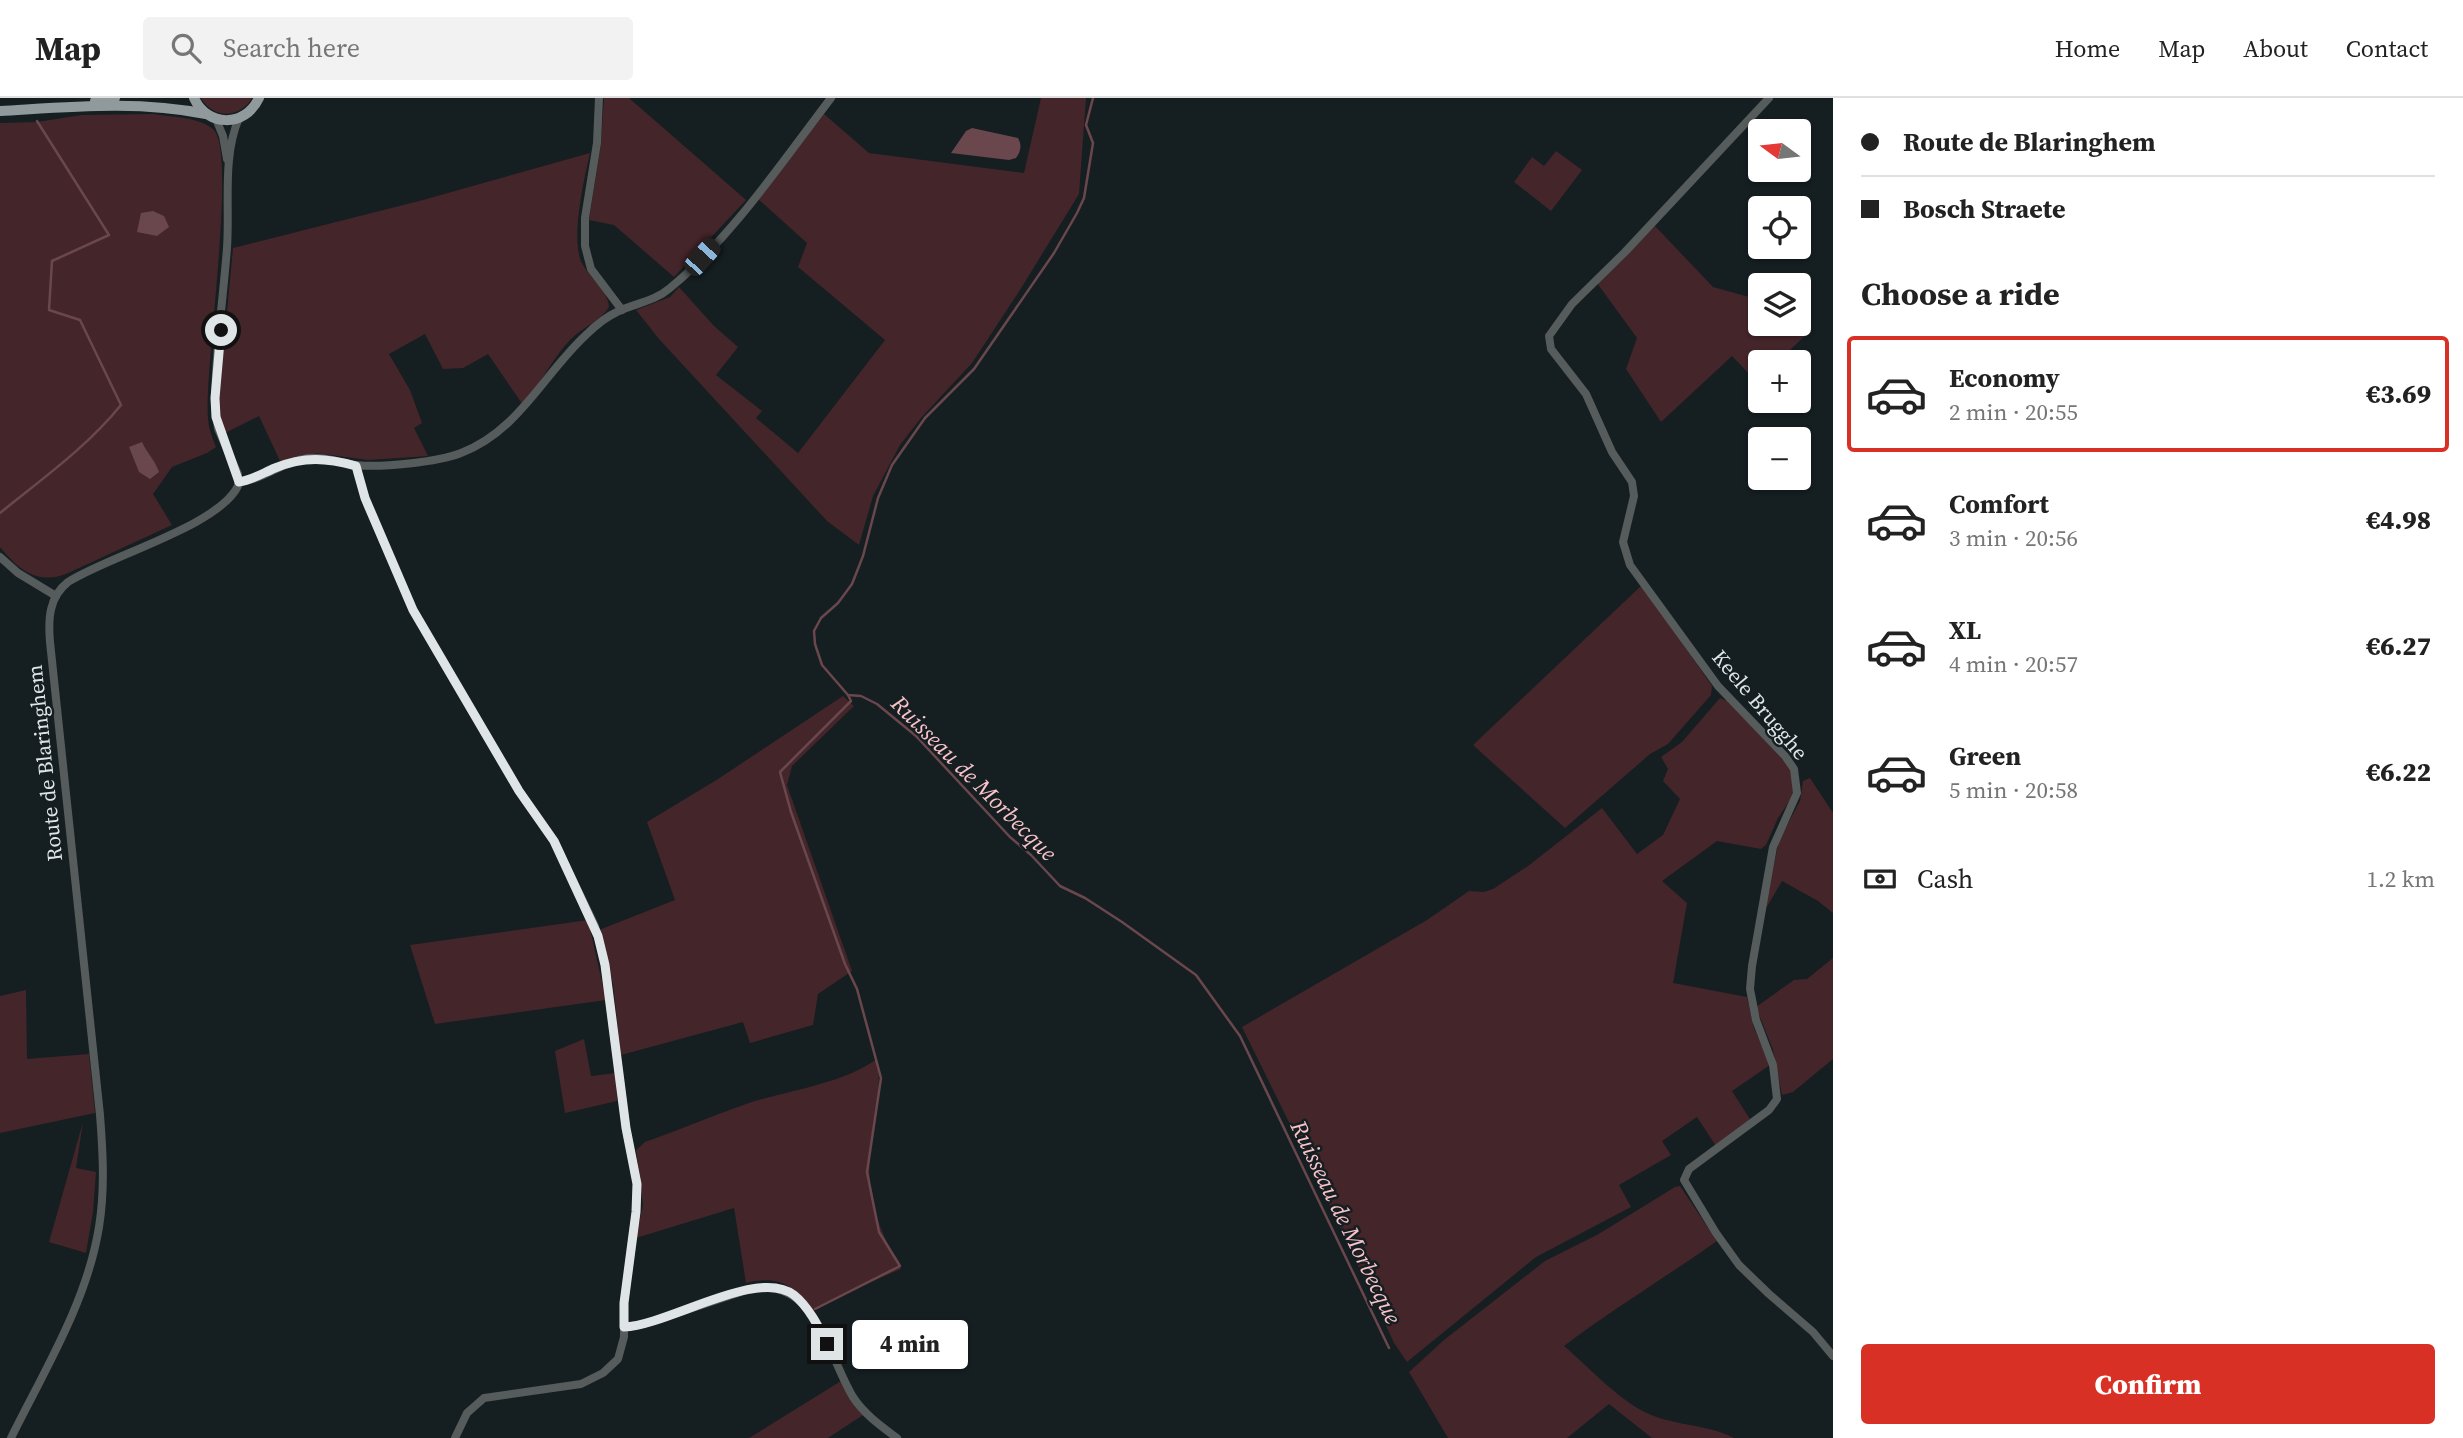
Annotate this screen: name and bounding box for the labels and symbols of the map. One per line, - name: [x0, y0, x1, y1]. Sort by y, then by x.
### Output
- north arrow: [1748, 119, 1811, 182]
- car: [681, 234, 724, 280]
- route start: [205, 314, 237, 346]
- street label: Keele Brugghe: [1706, 643, 1815, 766]
- street label: Route de Blaringhem: [20, 663, 69, 863]
- water label: Ruisseau de Morbecque: [883, 687, 1064, 868]
- water label: Ruisseau de Morbecque: [1282, 1114, 1409, 1330]
- callout: 4 min: [852, 1320, 967, 1368]
- route end: [811, 1328, 843, 1360]

